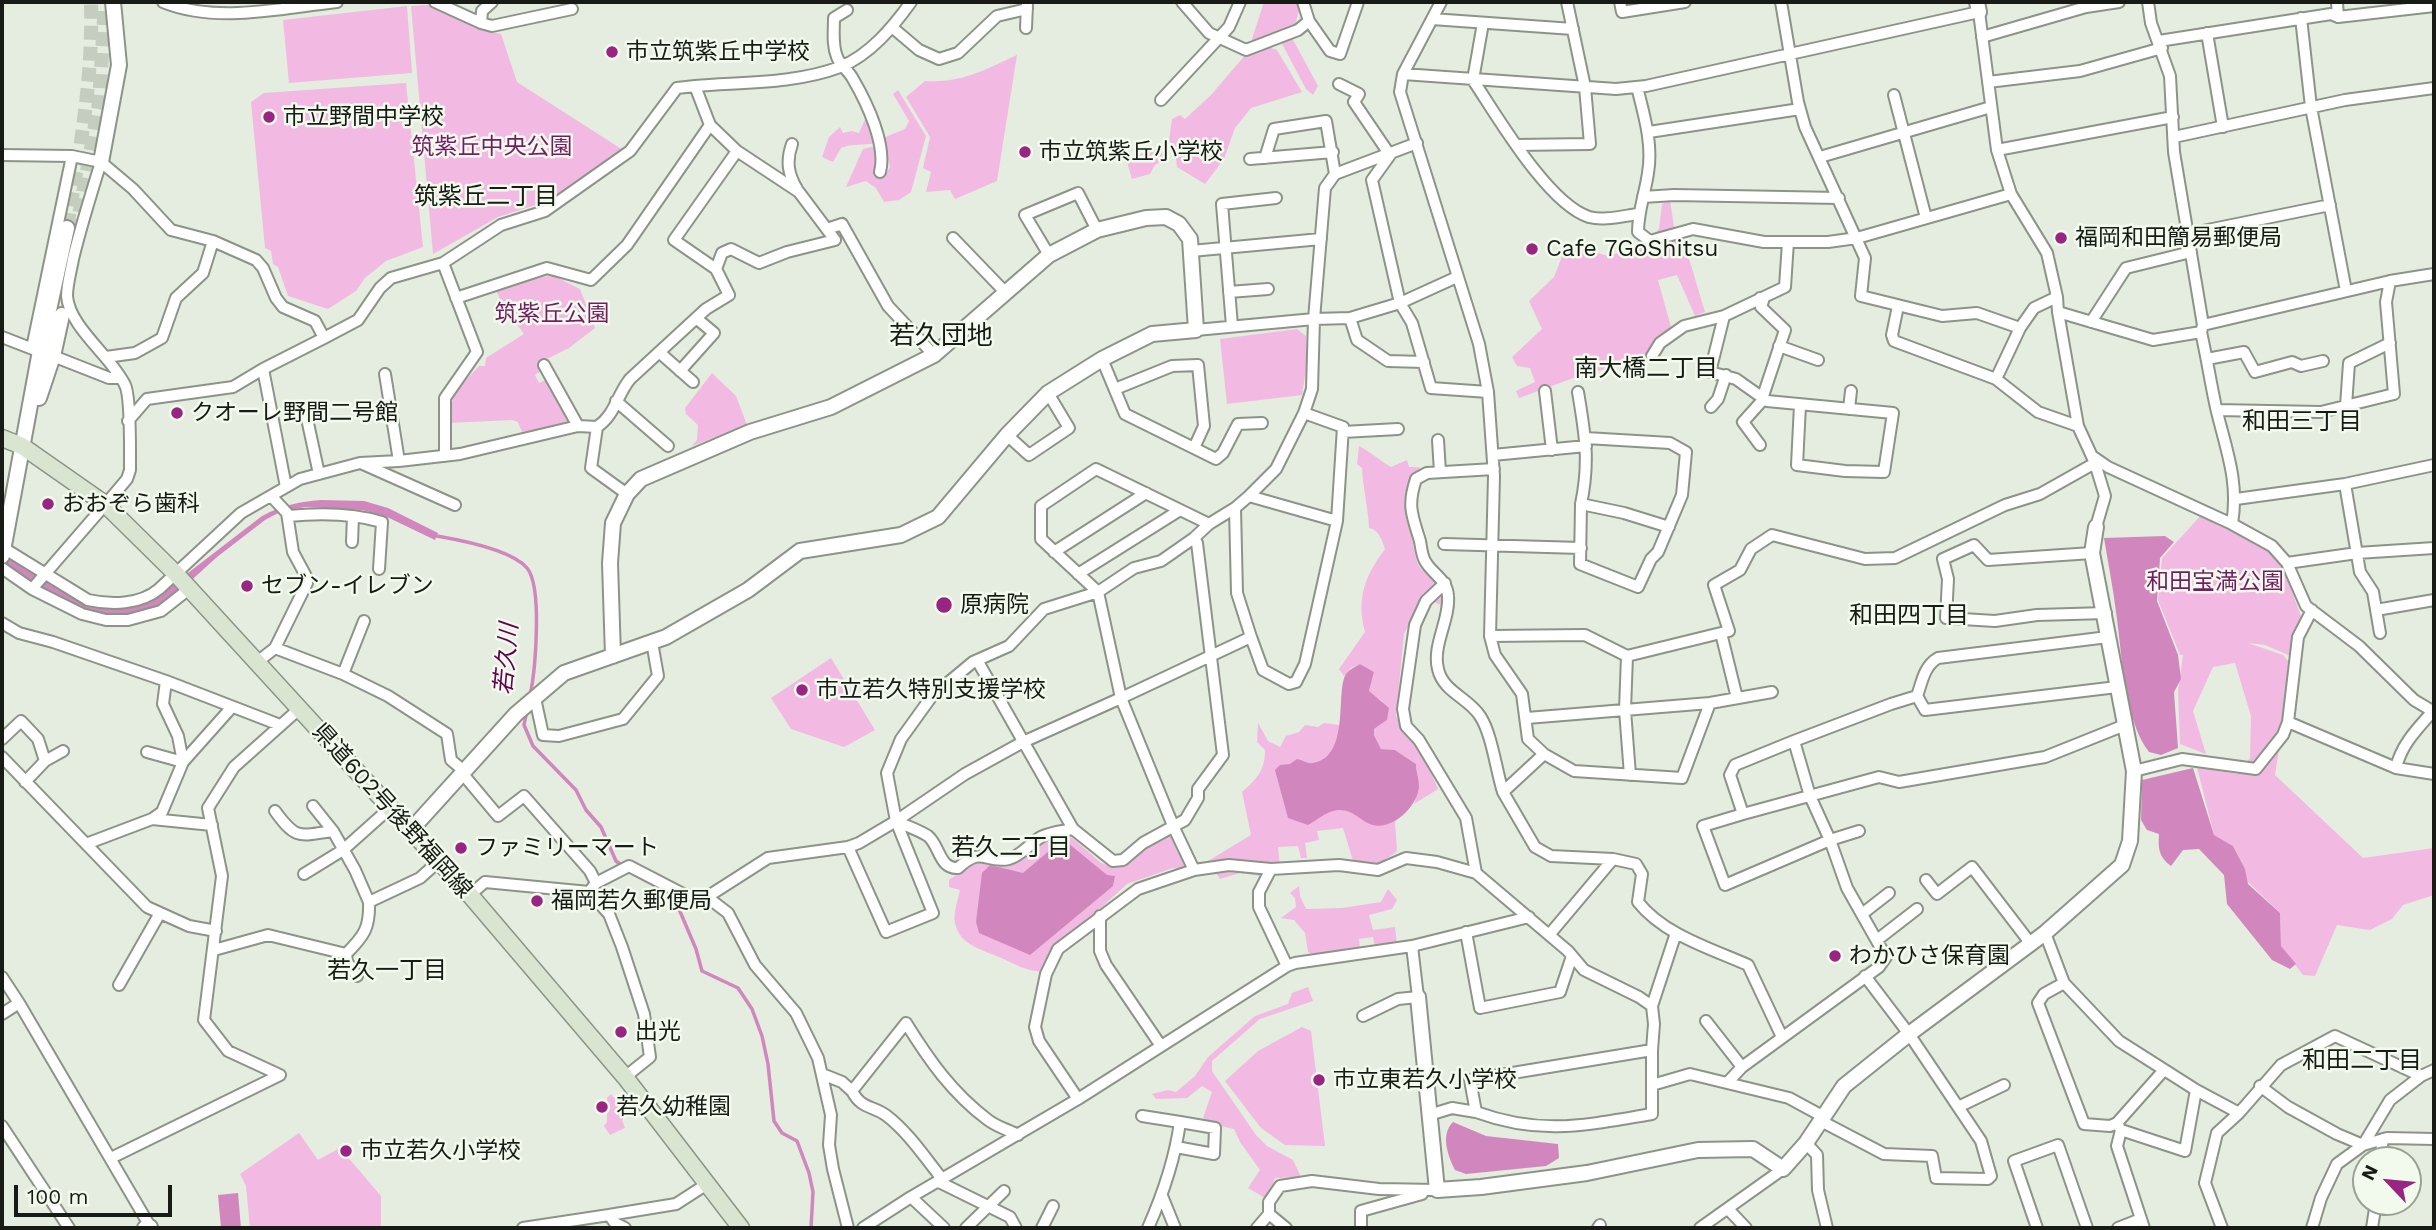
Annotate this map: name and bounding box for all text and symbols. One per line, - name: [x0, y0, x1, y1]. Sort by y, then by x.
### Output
- place label: 市立筑紫丘中学校: [626, 38, 810, 66]
- marker: 市立筑紫丘中学校: [604, 44, 620, 60]
- place label: 市立野間中学校: [283, 103, 444, 131]
- marker: 市立野間中学校: [261, 109, 277, 125]
- park label: 筑紫丘中央公園: [412, 133, 572, 161]
- place label: 市立筑紫丘小学校: [1039, 138, 1223, 166]
- marker: 市立筑紫丘小学校: [1017, 144, 1033, 160]
- district label: 筑紫丘二丁目: [414, 183, 558, 211]
- place label: 福岡和田簡易郵便局: [2075, 224, 2282, 252]
- marker: 福岡和田簡易郵便局: [2053, 230, 2069, 246]
- place label: Cafe 7GoShitsu: [1546, 235, 1719, 263]
- marker: Cafe 7GoShitsu: [1524, 241, 1540, 257]
- park label: 筑紫丘公園: [495, 300, 609, 328]
- district label: 若久団地: [889, 320, 993, 352]
- district label: 南大橋二丁目: [1574, 355, 1718, 383]
- place label: クオーレ野間二号館: [191, 399, 398, 427]
- marker: クオーレ野間二号館: [169, 405, 185, 421]
- district label: 和田三丁目: [2242, 408, 2362, 436]
- place label: おおぞら歯科: [62, 490, 200, 518]
- marker: おおぞら歯科: [40, 496, 56, 512]
- park label: 和田宝満公園: [2146, 568, 2284, 596]
- place label: セブン-イレブン: [261, 572, 434, 600]
- marker: セブン-イレブン: [239, 578, 255, 594]
- place label: 原病院: [960, 591, 1029, 619]
- marker: 原病院: [934, 595, 954, 615]
- district label: 和田四丁目: [1849, 602, 1969, 630]
- water label: 若久川: [490, 622, 524, 696]
- place label: 市立若久特別支援学校: [816, 676, 1046, 704]
- marker: 市立若久特別支援学校: [794, 682, 810, 698]
- street label: 県道602号後野福岡線: [306, 718, 478, 904]
- place label: ファミリーマート: [475, 834, 659, 862]
- district label: 若久二丁目: [951, 834, 1071, 862]
- marker: ファミリーマート: [453, 840, 469, 856]
- place label: 福岡若久郵便局: [551, 887, 712, 915]
- marker: 福岡若久郵便局: [529, 893, 545, 909]
- place label: わかひさ保育園: [1849, 942, 2010, 970]
- marker: わかひさ保育園: [1827, 948, 1843, 964]
- district label: 若久一丁目: [327, 957, 447, 985]
- place label: 出光: [635, 1018, 681, 1046]
- marker: 出光: [613, 1024, 629, 1040]
- district label: 和田二丁目: [2302, 1047, 2422, 1075]
- place label: 市立東若久小学校: [1333, 1066, 1517, 1094]
- marker: 市立東若久小学校: [1311, 1072, 1327, 1088]
- place label: 若久幼稚園: [616, 1093, 731, 1121]
- marker: 若久幼稚園: [594, 1099, 610, 1115]
- place label: 市立若久小学校: [360, 1137, 521, 1165]
- marker: 市立若久小学校: [338, 1143, 354, 1159]
- north arrow: [2352, 1146, 2422, 1216]
- text: N: [2356, 1161, 2383, 1184]
- scale bar: [18, 1170, 175, 1214]
- text: 100 m: [27, 1184, 89, 1209]

